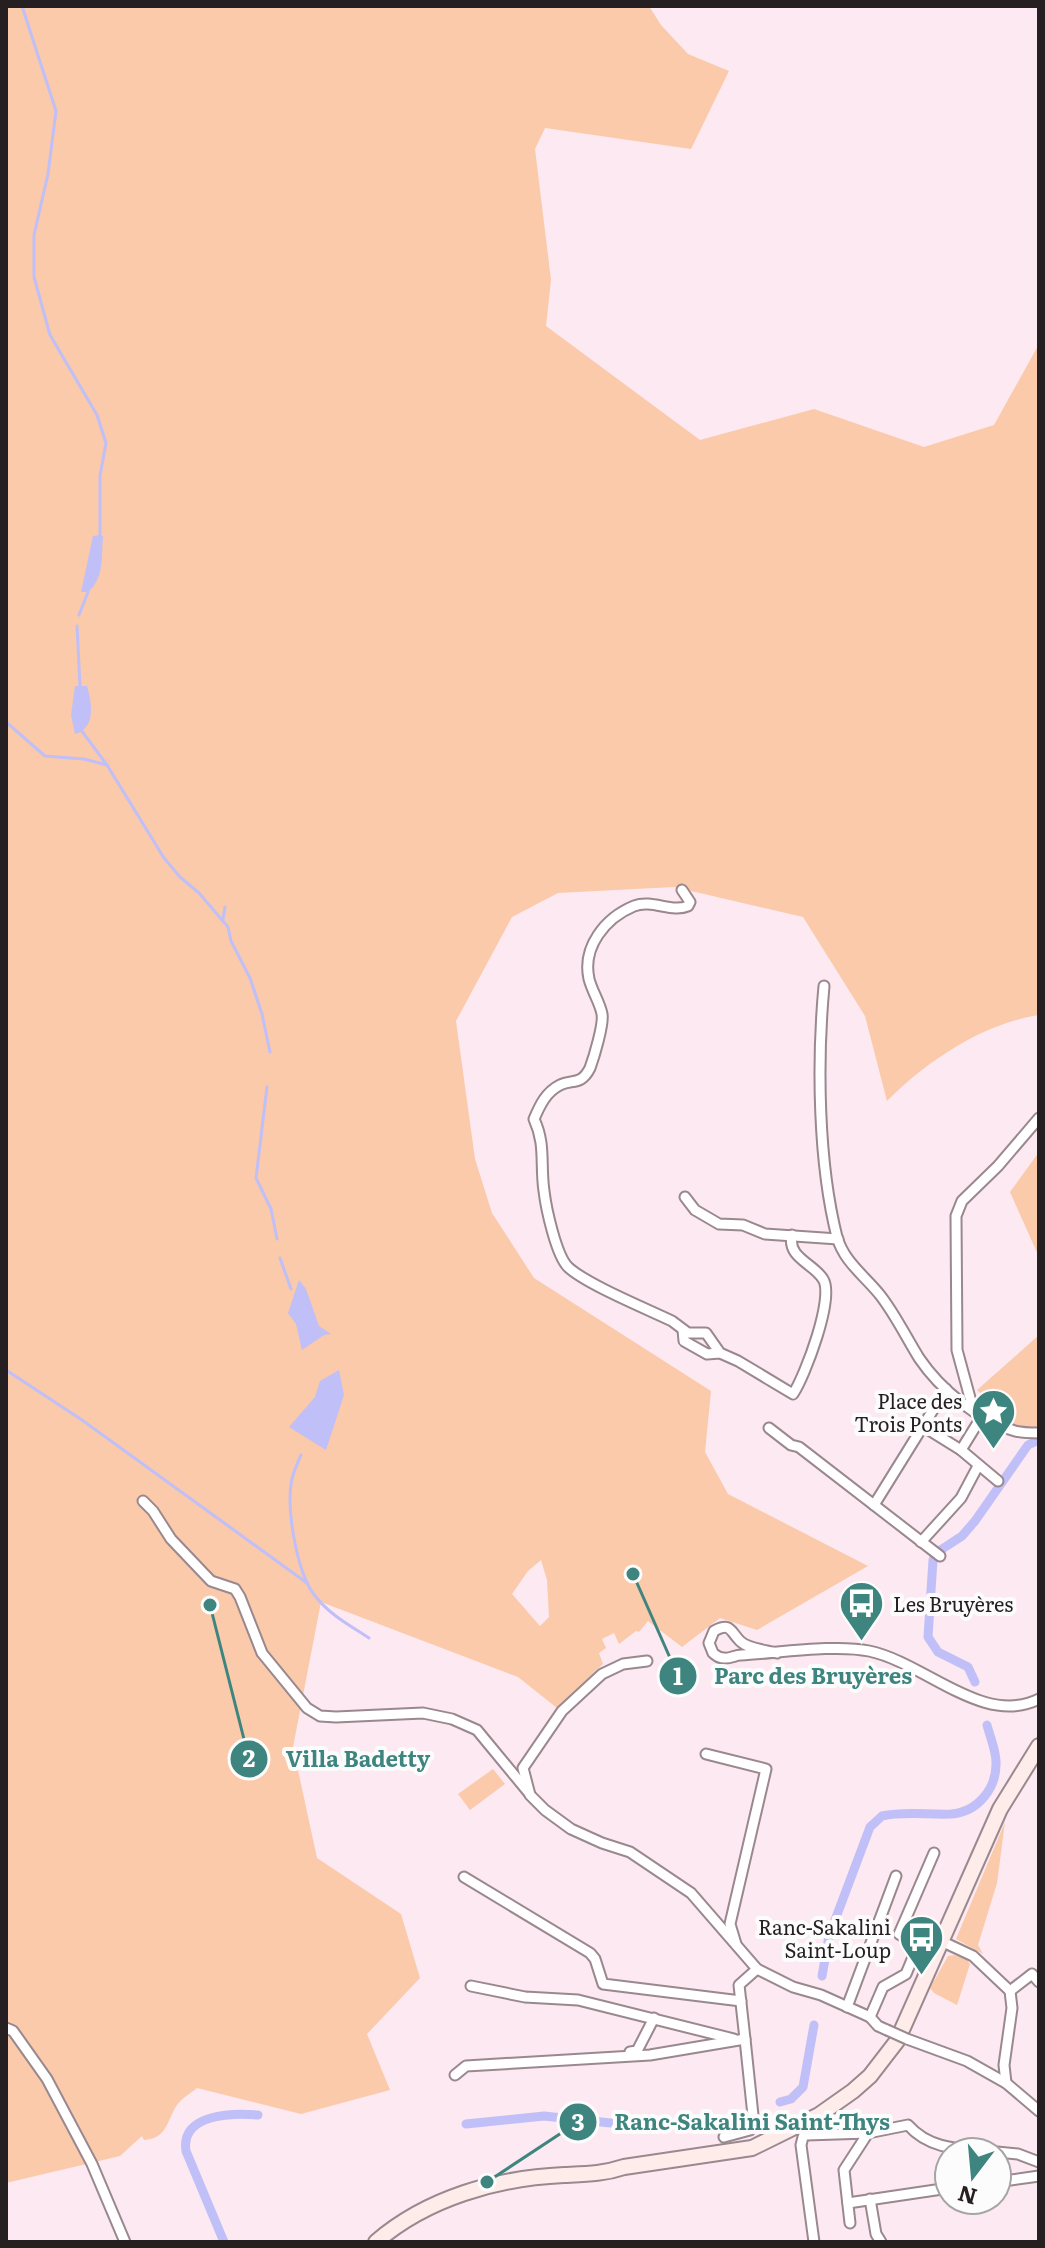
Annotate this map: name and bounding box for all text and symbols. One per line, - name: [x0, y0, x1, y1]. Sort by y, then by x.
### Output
- place label: Place des Trois Ponts: [854, 1385, 962, 1438]
- place icon: Place des Trois Ponts: [969, 1388, 1017, 1451]
- bus stop icon: Les Bruyères: [838, 1579, 886, 1642]
- place label: Les Bruyères: [893, 1588, 1013, 1618]
- callout: Parc des Bruyères: [658, 1653, 928, 1699]
- text: 1: [673, 1657, 683, 1692]
- text: Parc des Bruyères: [714, 1658, 912, 1691]
- callout: Villa Badetty: [229, 1736, 446, 1782]
- text: 2: [243, 1739, 256, 1774]
- text: Villa Badetty: [286, 1741, 431, 1774]
- place label: Ranc-Sakalini Saint-Loup: [758, 1911, 891, 1964]
- bus stop icon: Ranc-Sakalini Saint-Loup: [898, 1913, 946, 1976]
- callout: Ranc-Sakalini Saint-Thys: [558, 2099, 906, 2145]
- text: 3: [571, 2103, 585, 2138]
- text: Ranc-Sakalini Saint-Thys: [614, 2104, 890, 2137]
- north arrow: [933, 2136, 1013, 2216]
- text: N: [954, 2178, 980, 2215]

